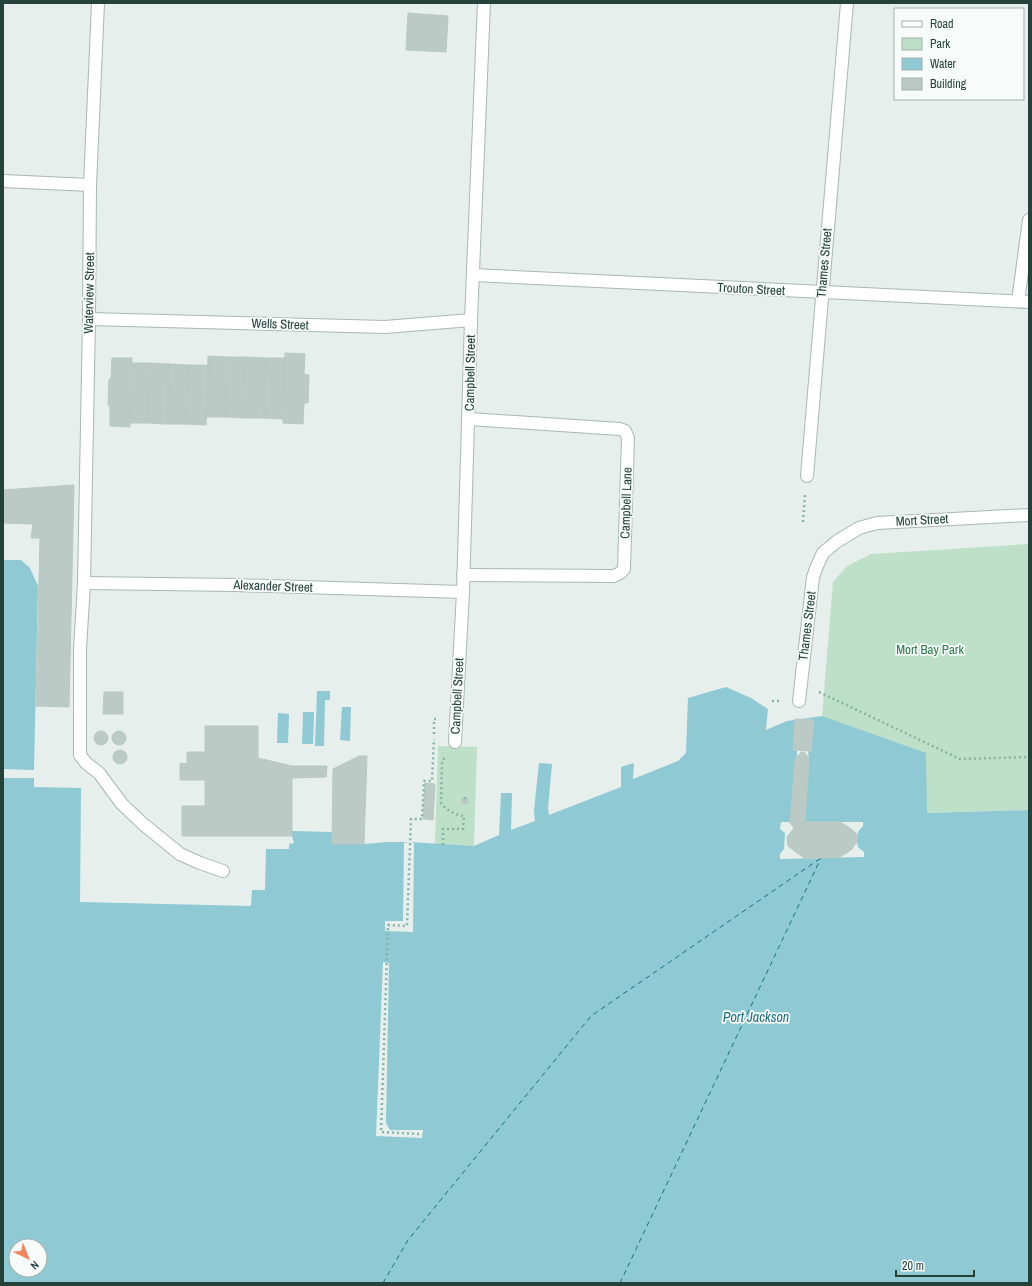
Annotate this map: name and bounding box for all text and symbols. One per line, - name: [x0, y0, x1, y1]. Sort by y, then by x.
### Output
- legend: [894, 8, 1024, 100]
- text: Road: [930, 16, 954, 32]
- text: Park: [930, 36, 950, 52]
- text: Water: [930, 56, 957, 72]
- text: Building: [930, 76, 967, 92]
- street label: Thames Street: [812, 227, 836, 299]
- street label: Waterview Street: [80, 252, 98, 334]
- street label: Trouton Street: [717, 279, 785, 299]
- street label: Wells Street: [251, 315, 309, 333]
- street label: Campbell Street: [461, 335, 479, 411]
- street label: Campbell Lane: [616, 467, 636, 539]
- street label: Mort Street: [895, 510, 949, 530]
- street label: Alexander Street: [232, 576, 313, 596]
- street label: Thames Street: [794, 590, 820, 662]
- park label: Mort Bay Park: [896, 641, 964, 658]
- street label: Campbell Street: [447, 657, 467, 735]
- water label: Port Jackson: [723, 1008, 789, 1026]
- north arrow: [8, 1238, 48, 1278]
- scale bar: [896, 1252, 974, 1278]
- text: N: [28, 1258, 42, 1273]
- text: 20 m: [902, 1258, 924, 1274]

